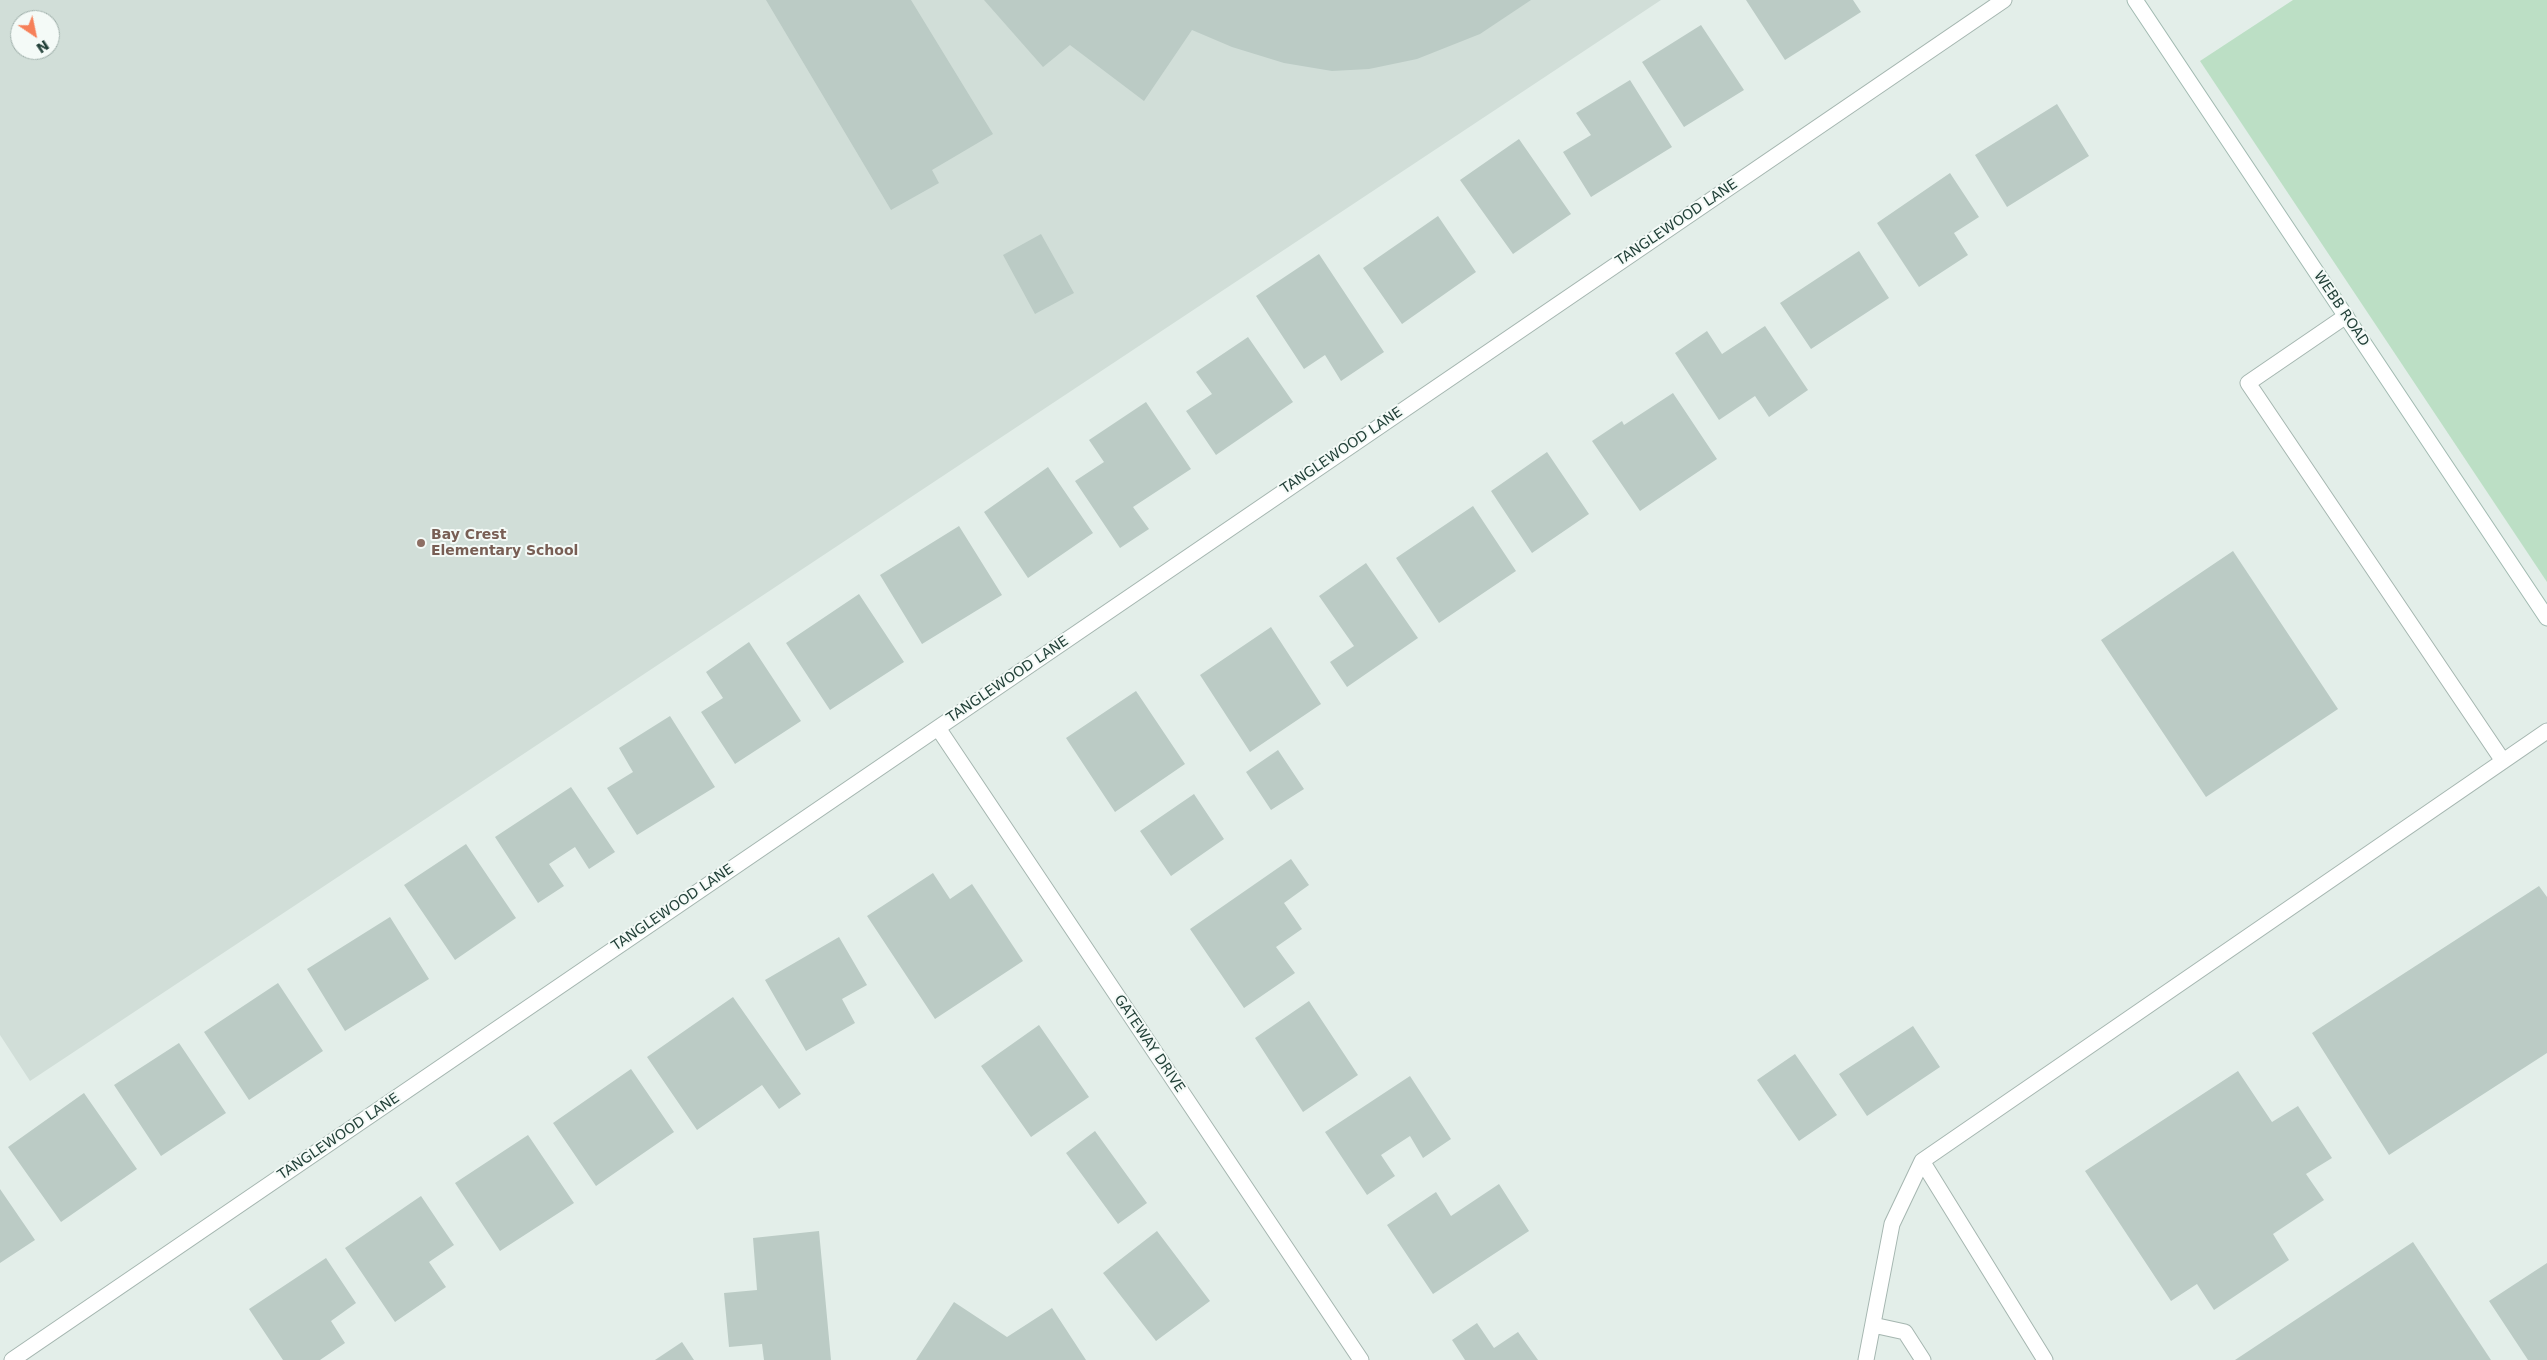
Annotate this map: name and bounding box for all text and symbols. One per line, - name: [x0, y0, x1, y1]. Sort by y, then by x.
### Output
- north arrow: [10, 10, 60, 60]
- text: N: [33, 37, 52, 57]
- street label: TANGLEWOOD LANE: [1613, 176, 1741, 270]
- street label: WEBB ROAD: [2310, 268, 2372, 350]
- street label: TANGLEWOOD LANE: [1278, 404, 1406, 498]
- place label: Bay Crest Elementary School: [431, 527, 578, 560]
- marker: Bay Crest Elementary School: [415, 537, 427, 549]
- street label: TANGLEWOOD LANE: [944, 633, 1072, 727]
- street label: TANGLEWOOD LANE: [609, 861, 737, 955]
- street label: GATEWAY DRIVE: [1110, 992, 1188, 1096]
- street label: TANGLEWOOD LANE: [275, 1090, 403, 1184]

